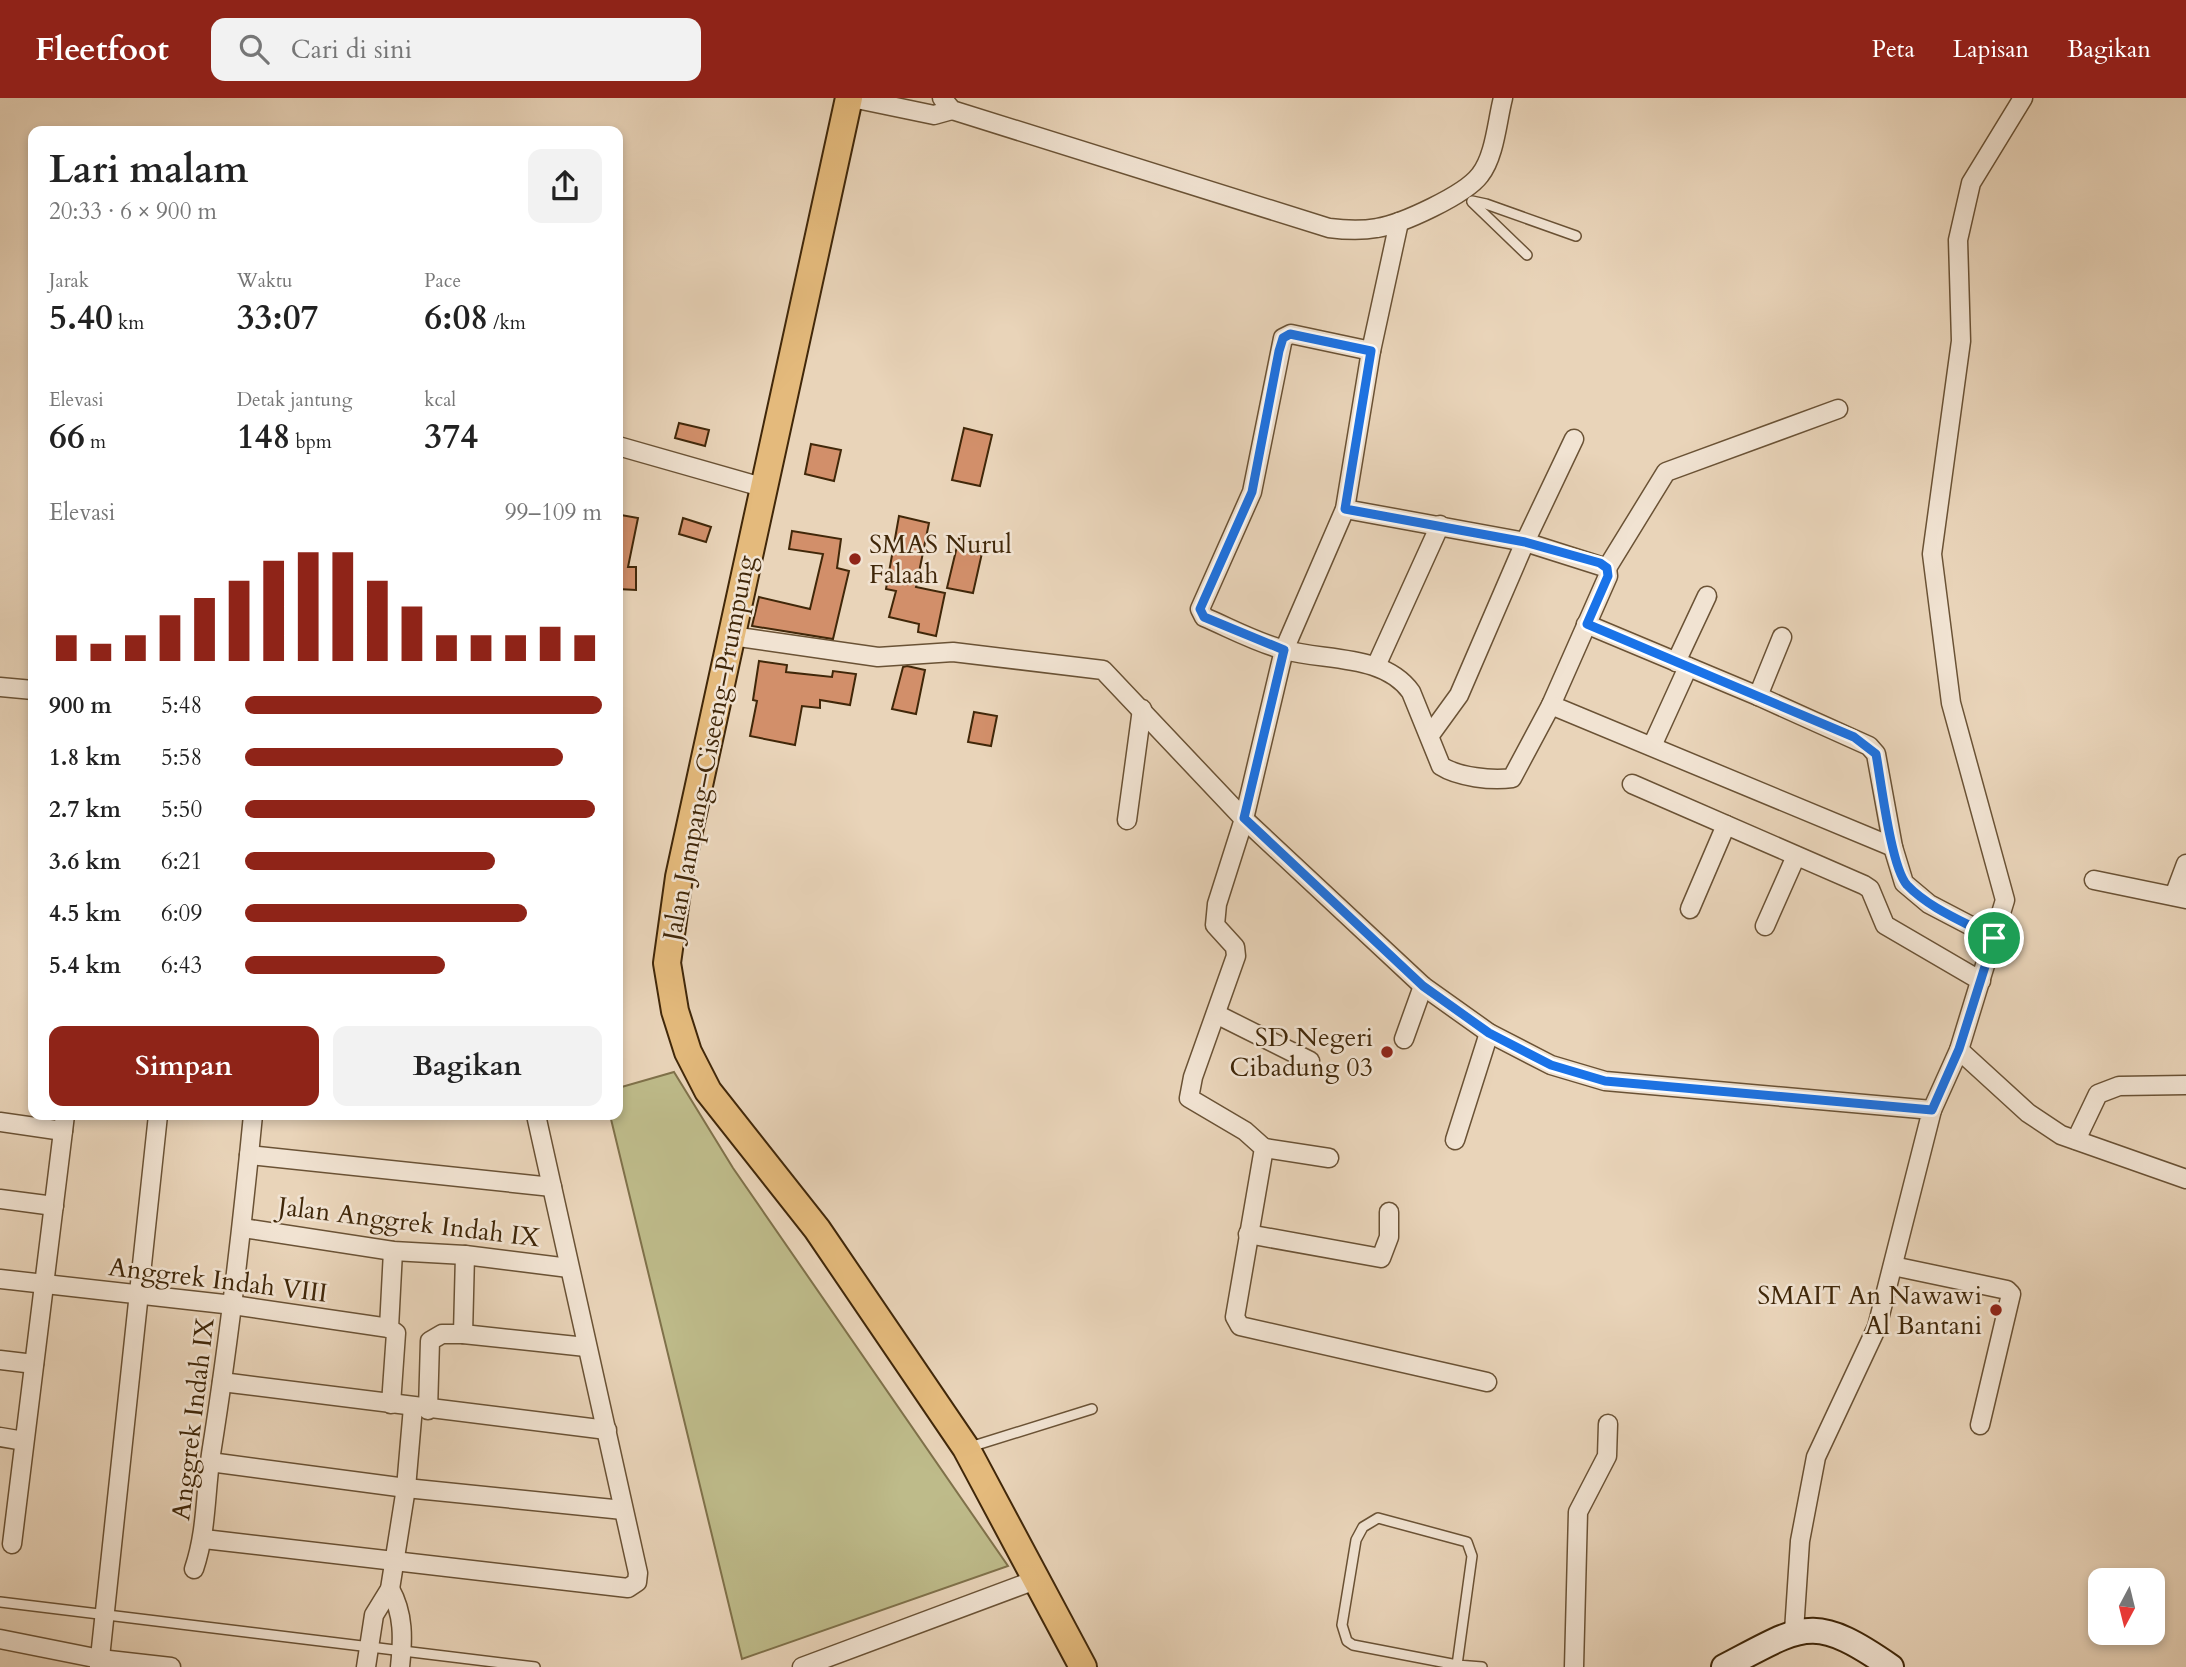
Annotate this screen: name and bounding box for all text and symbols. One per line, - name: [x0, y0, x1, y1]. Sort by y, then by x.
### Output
- search box: [211, 18, 701, 81]
- text: Fleetfoot: [35, 27, 169, 72]
- icon: search: [235, 30, 273, 68]
- text: Cari di sini: [291, 32, 412, 67]
- text: Peta: [1872, 33, 1915, 66]
- text: Lapisan: [1953, 33, 2029, 66]
- text: Bagikan: [2067, 33, 2151, 66]
- text: Lari malam: [49, 144, 248, 196]
- button: share: [528, 149, 602, 223]
- text: 20:33 · 6 × 900 m: [49, 196, 217, 227]
- text: Jarak: [49, 268, 89, 294]
- text: Waktu: [237, 268, 292, 294]
- text: Pace: [424, 268, 461, 294]
- text: 5.40: [49, 294, 113, 342]
- text: 33:07: [237, 294, 319, 342]
- text: 6:08: [424, 294, 488, 342]
- text: km: [113, 310, 144, 336]
- text: /km: [488, 310, 526, 336]
- text: Elevasi: [49, 387, 104, 413]
- text: Detak jantung: [237, 387, 352, 413]
- text: kcal: [424, 387, 456, 413]
- text: 66: [49, 413, 85, 461]
- text: 148: [237, 413, 290, 461]
- text: 374: [424, 413, 478, 461]
- text: m: [85, 429, 106, 455]
- text: bpm: [290, 429, 332, 455]
- text: Elevasi: [49, 497, 115, 528]
- text: 99–109 m: [505, 497, 602, 528]
- place label: SMAS Nurul Falaah: [869, 527, 1012, 592]
- marker: SMAS Nurul Falaah: [847, 551, 863, 567]
- street label: Jalan Jampang–Ciseeng–Prumpung: [654, 552, 764, 948]
- text: 900 m: [49, 690, 112, 721]
- text: 5:48: [161, 690, 202, 721]
- text: 1.8 km: [49, 742, 121, 773]
- text: 5:58: [161, 742, 202, 773]
- text: 2.7 km: [49, 794, 121, 825]
- text: 5:50: [161, 794, 202, 825]
- text: 3.6 km: [49, 846, 121, 877]
- text: 6:21: [161, 846, 202, 877]
- text: 4.5 km: [49, 898, 121, 929]
- text: 6:09: [161, 898, 202, 929]
- pin: [1964, 908, 2024, 968]
- icon: arrive: [1975, 919, 2013, 957]
- text: 5.4 km: [49, 950, 121, 981]
- text: 6:43: [161, 950, 202, 981]
- place label: SD Negeri Cibadung 03: [1230, 1020, 1373, 1085]
- button: Simpan: [49, 1026, 319, 1106]
- button: Bagikan: [333, 1026, 602, 1106]
- marker: SD Negeri Cibadung 03: [1379, 1044, 1395, 1060]
- street label: Jalan Anggrek Indah IX: [272, 1188, 542, 1255]
- street label: Anggrek Indah VIII: [107, 1249, 329, 1311]
- place label: SMAIT An Nawawi Al Bantani: [1757, 1278, 1982, 1343]
- marker: SMAIT An Nawawi Al Bantani: [1988, 1302, 2004, 1318]
- street label: Anggrek Indah IX: [163, 1315, 223, 1522]
- north arrow: [2088, 1568, 2165, 1645]
- map controls: [2088, 1568, 2165, 1645]

